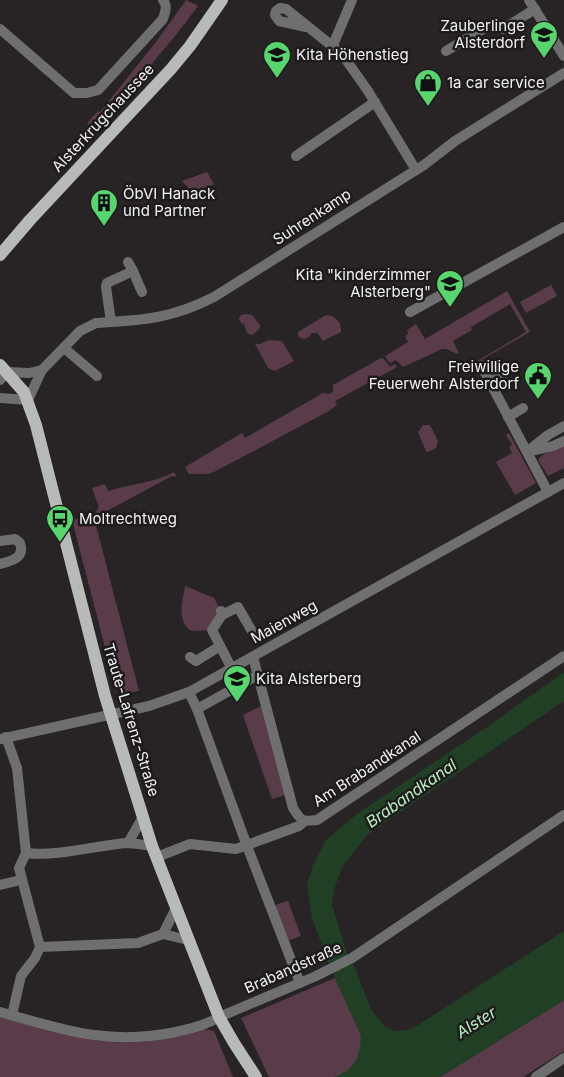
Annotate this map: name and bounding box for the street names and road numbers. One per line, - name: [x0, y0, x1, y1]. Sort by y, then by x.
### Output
- street label: Alsterkrugchaussee: [48, 60, 158, 176]
- street label: Suhrenkamp: [269, 184, 354, 249]
- street label: Maienweg: [247, 596, 320, 648]
- street label: Traute-Lafrenz-Straße: [99, 641, 164, 799]
- street label: Am Brabandkanal: [310, 727, 424, 811]
- street label: Brabandstraße: [241, 938, 344, 997]

